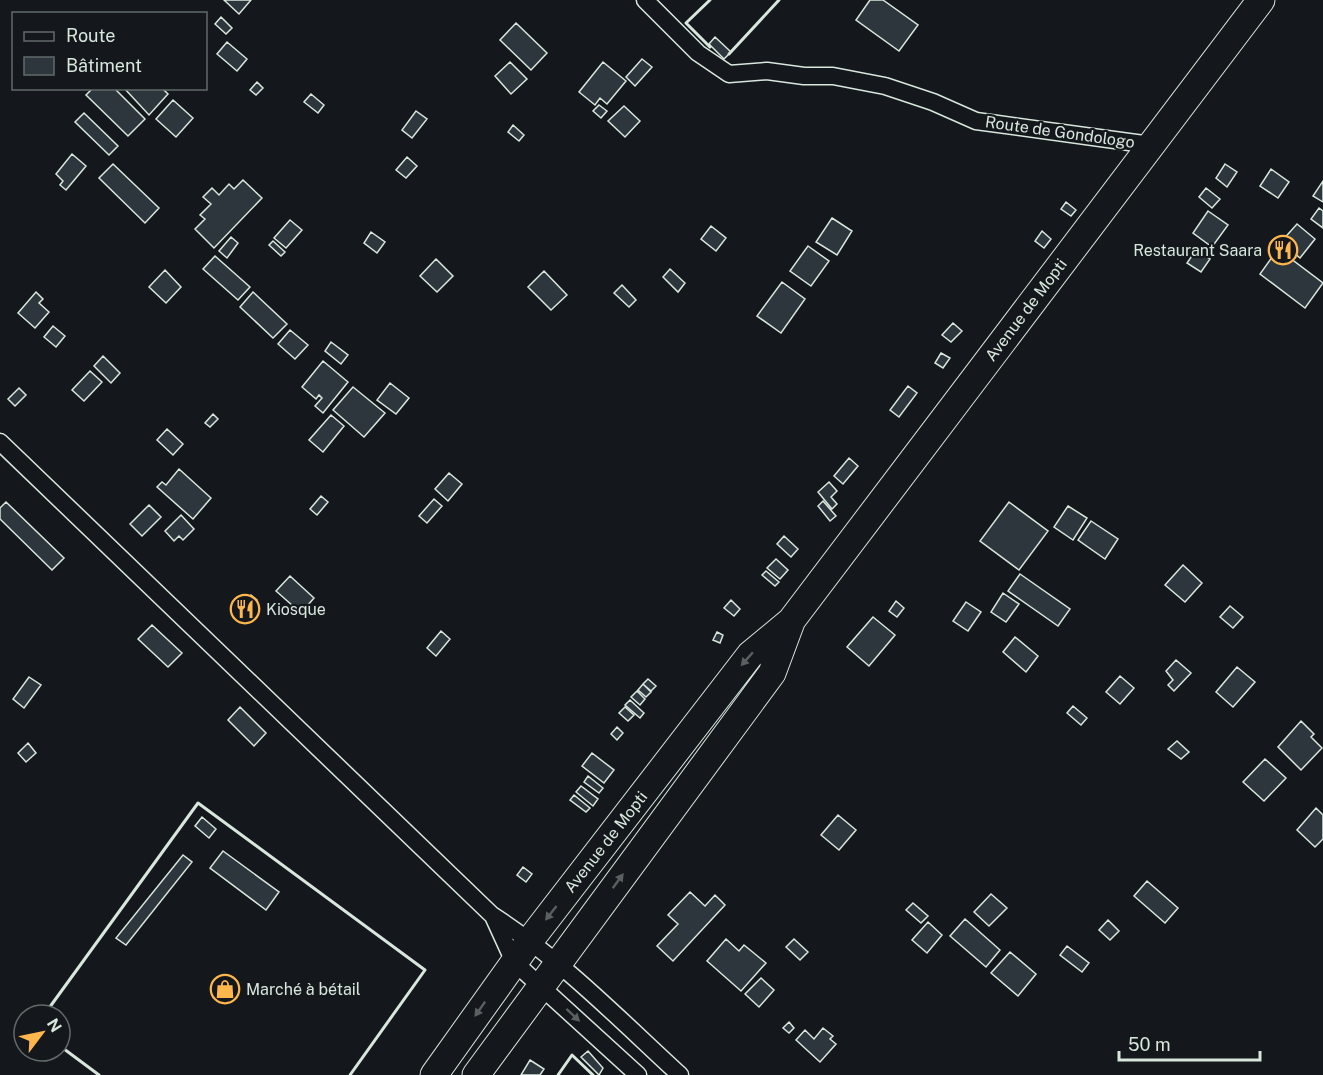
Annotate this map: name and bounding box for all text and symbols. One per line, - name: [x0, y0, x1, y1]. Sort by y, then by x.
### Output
- legend: [12, 12, 207, 90]
- text: Route: [66, 25, 115, 46]
- text: Bâtiment: [66, 55, 142, 76]
- street label: Route de Gondologo: [984, 112, 1136, 152]
- restaurant icon: Restaurant Saara: [1267, 234, 1299, 266]
- place label: Restaurant Saara: [1133, 241, 1262, 260]
- street label: Avenue de Mopti: [981, 255, 1071, 365]
- restaurant icon: Kiosque: [229, 593, 261, 625]
- place label: Kiosque: [266, 600, 326, 619]
- one-way arrow: [741, 651, 754, 666]
- street label: Avenue de Mopti: [561, 788, 651, 896]
- one-way arrow: [611, 873, 623, 888]
- one-way arrow: [545, 905, 557, 921]
- shop icon: Marché à bétail: [209, 973, 241, 1005]
- place label: Marché à bétail: [246, 980, 361, 999]
- one-way arrow: [474, 1001, 486, 1017]
- north arrow: [12, 1003, 72, 1063]
- one-way arrow: [566, 1007, 580, 1021]
- text: N: [43, 1015, 66, 1036]
- scale bar: [1119, 1024, 1260, 1062]
- text: 50 m: [1128, 1034, 1171, 1055]

